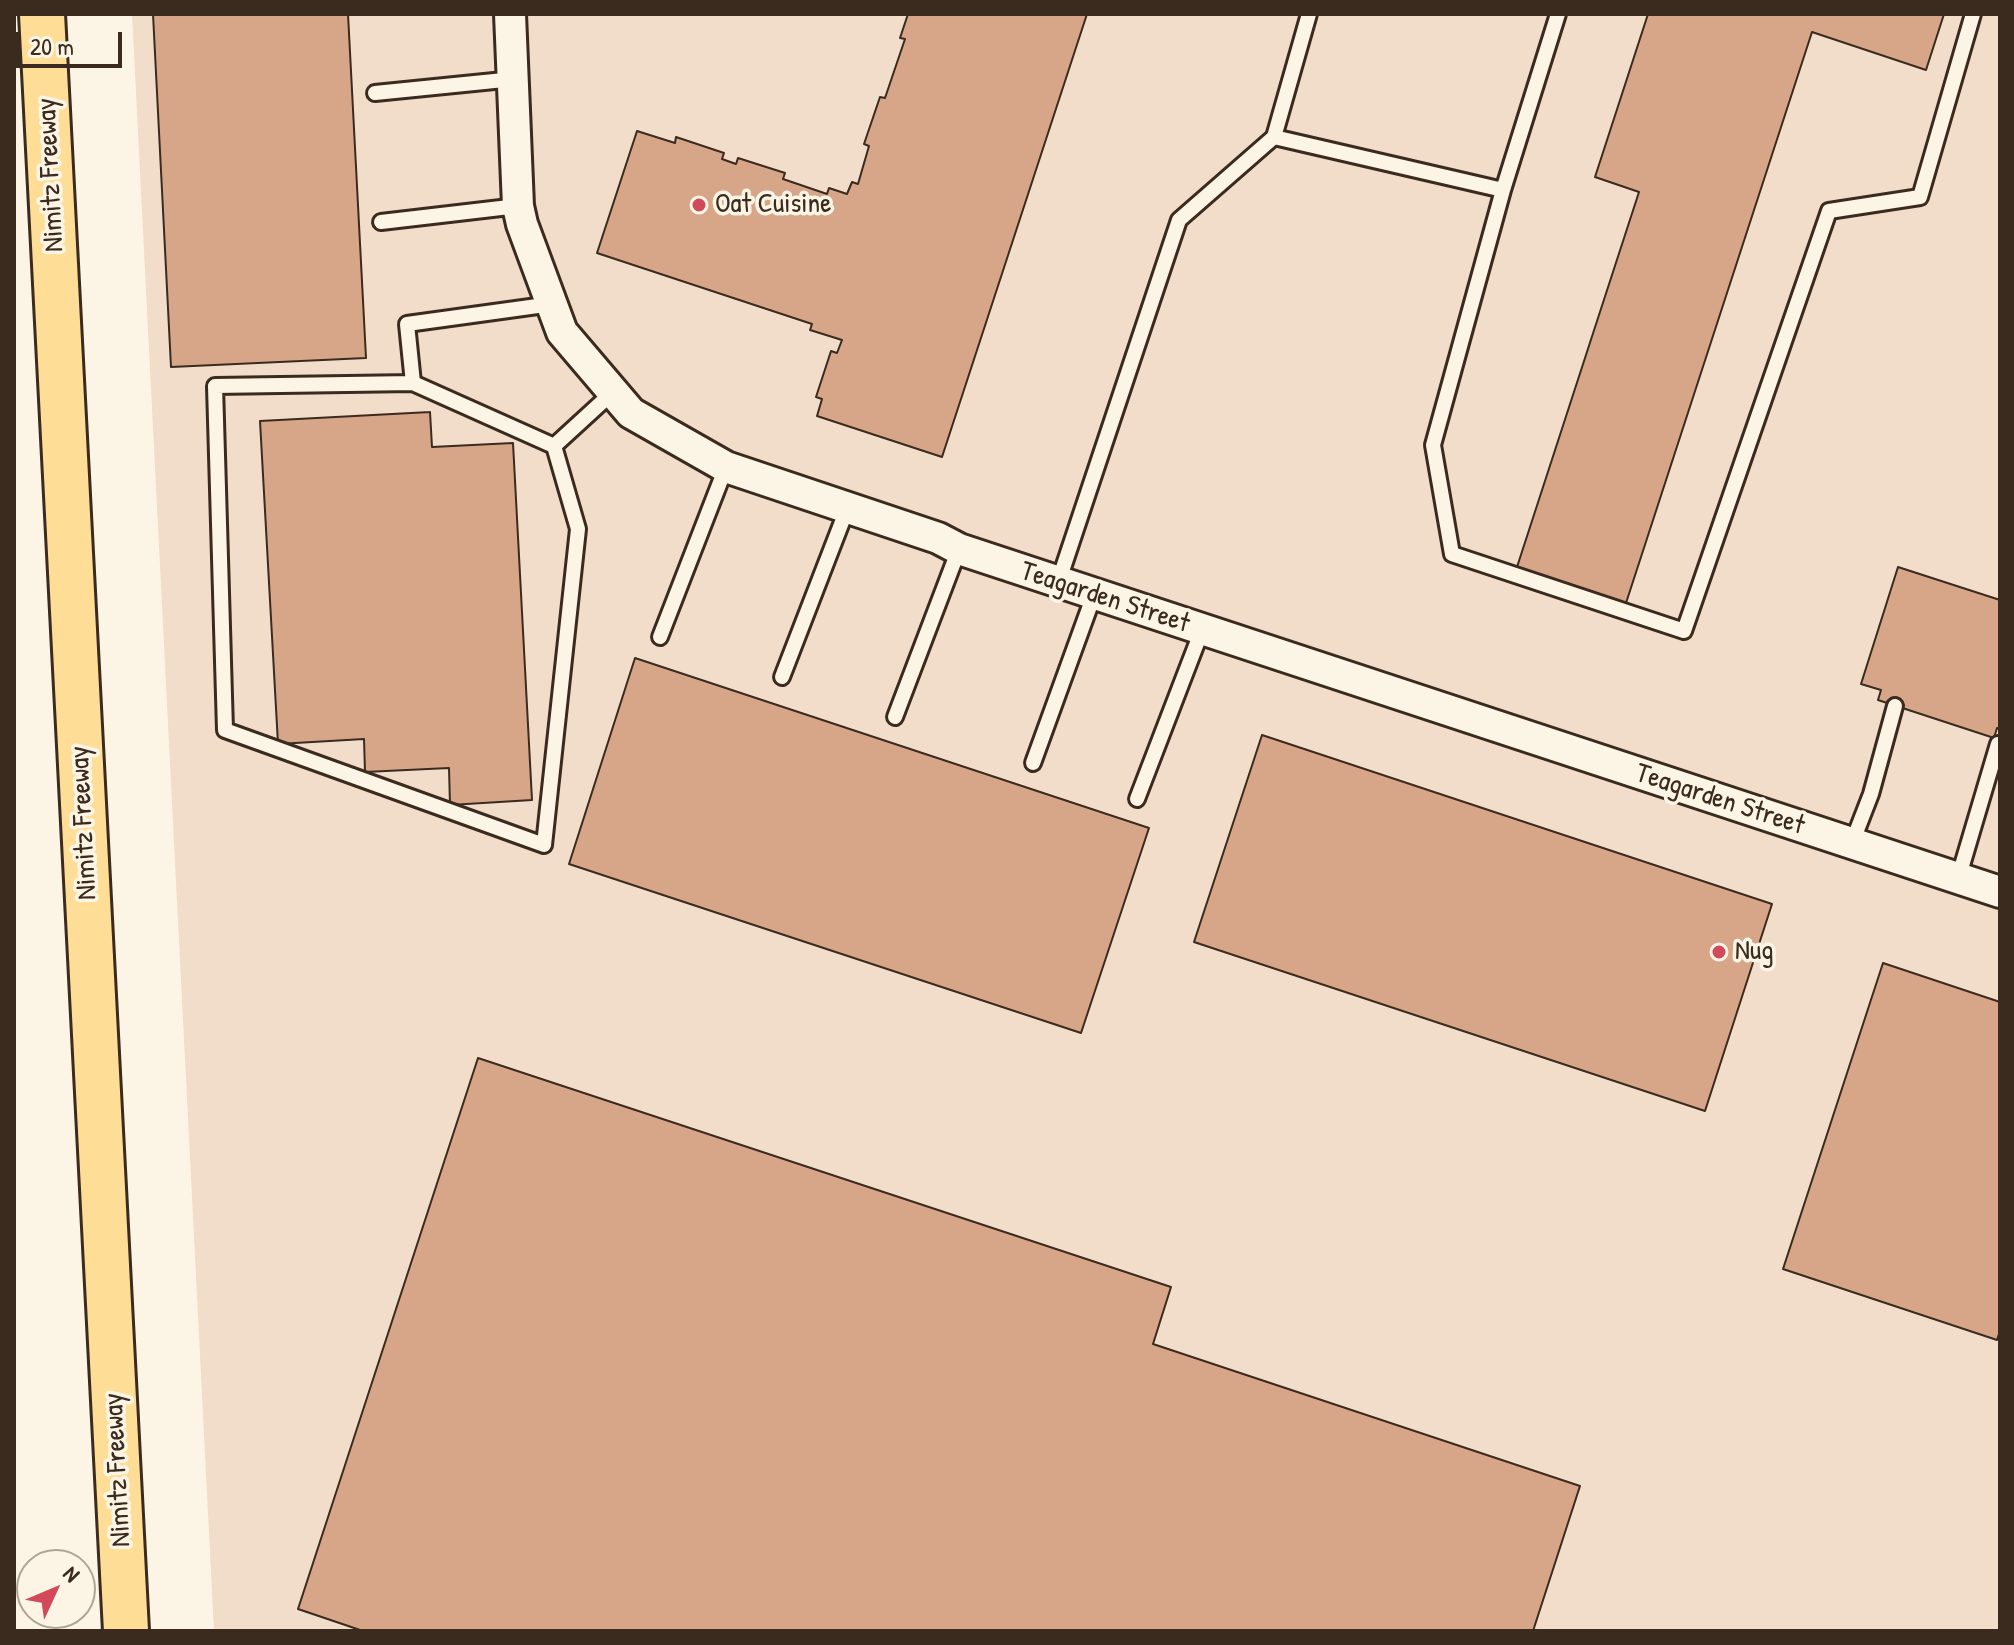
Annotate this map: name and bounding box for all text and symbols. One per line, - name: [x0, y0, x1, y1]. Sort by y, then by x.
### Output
- scale bar: [20, 16, 126, 66]
- text: 20 m: [30, 30, 74, 62]
- street label: Nimitz Freeway: [30, 97, 72, 253]
- place label: Oat Cuisine: [715, 188, 831, 222]
- marker: Oat Cuisine: [690, 196, 708, 214]
- street label: Teagarden Street: [1016, 555, 1194, 641]
- street label: Nimitz Freeway: [63, 745, 105, 901]
- street label: Teagarden Street: [1631, 757, 1809, 843]
- place label: Nug: [1735, 935, 1774, 969]
- marker: Nug: [1710, 943, 1728, 961]
- street label: Nimitz Freeway: [97, 1392, 139, 1548]
- north arrow: [16, 1549, 96, 1629]
- text: N: [57, 1559, 87, 1588]

